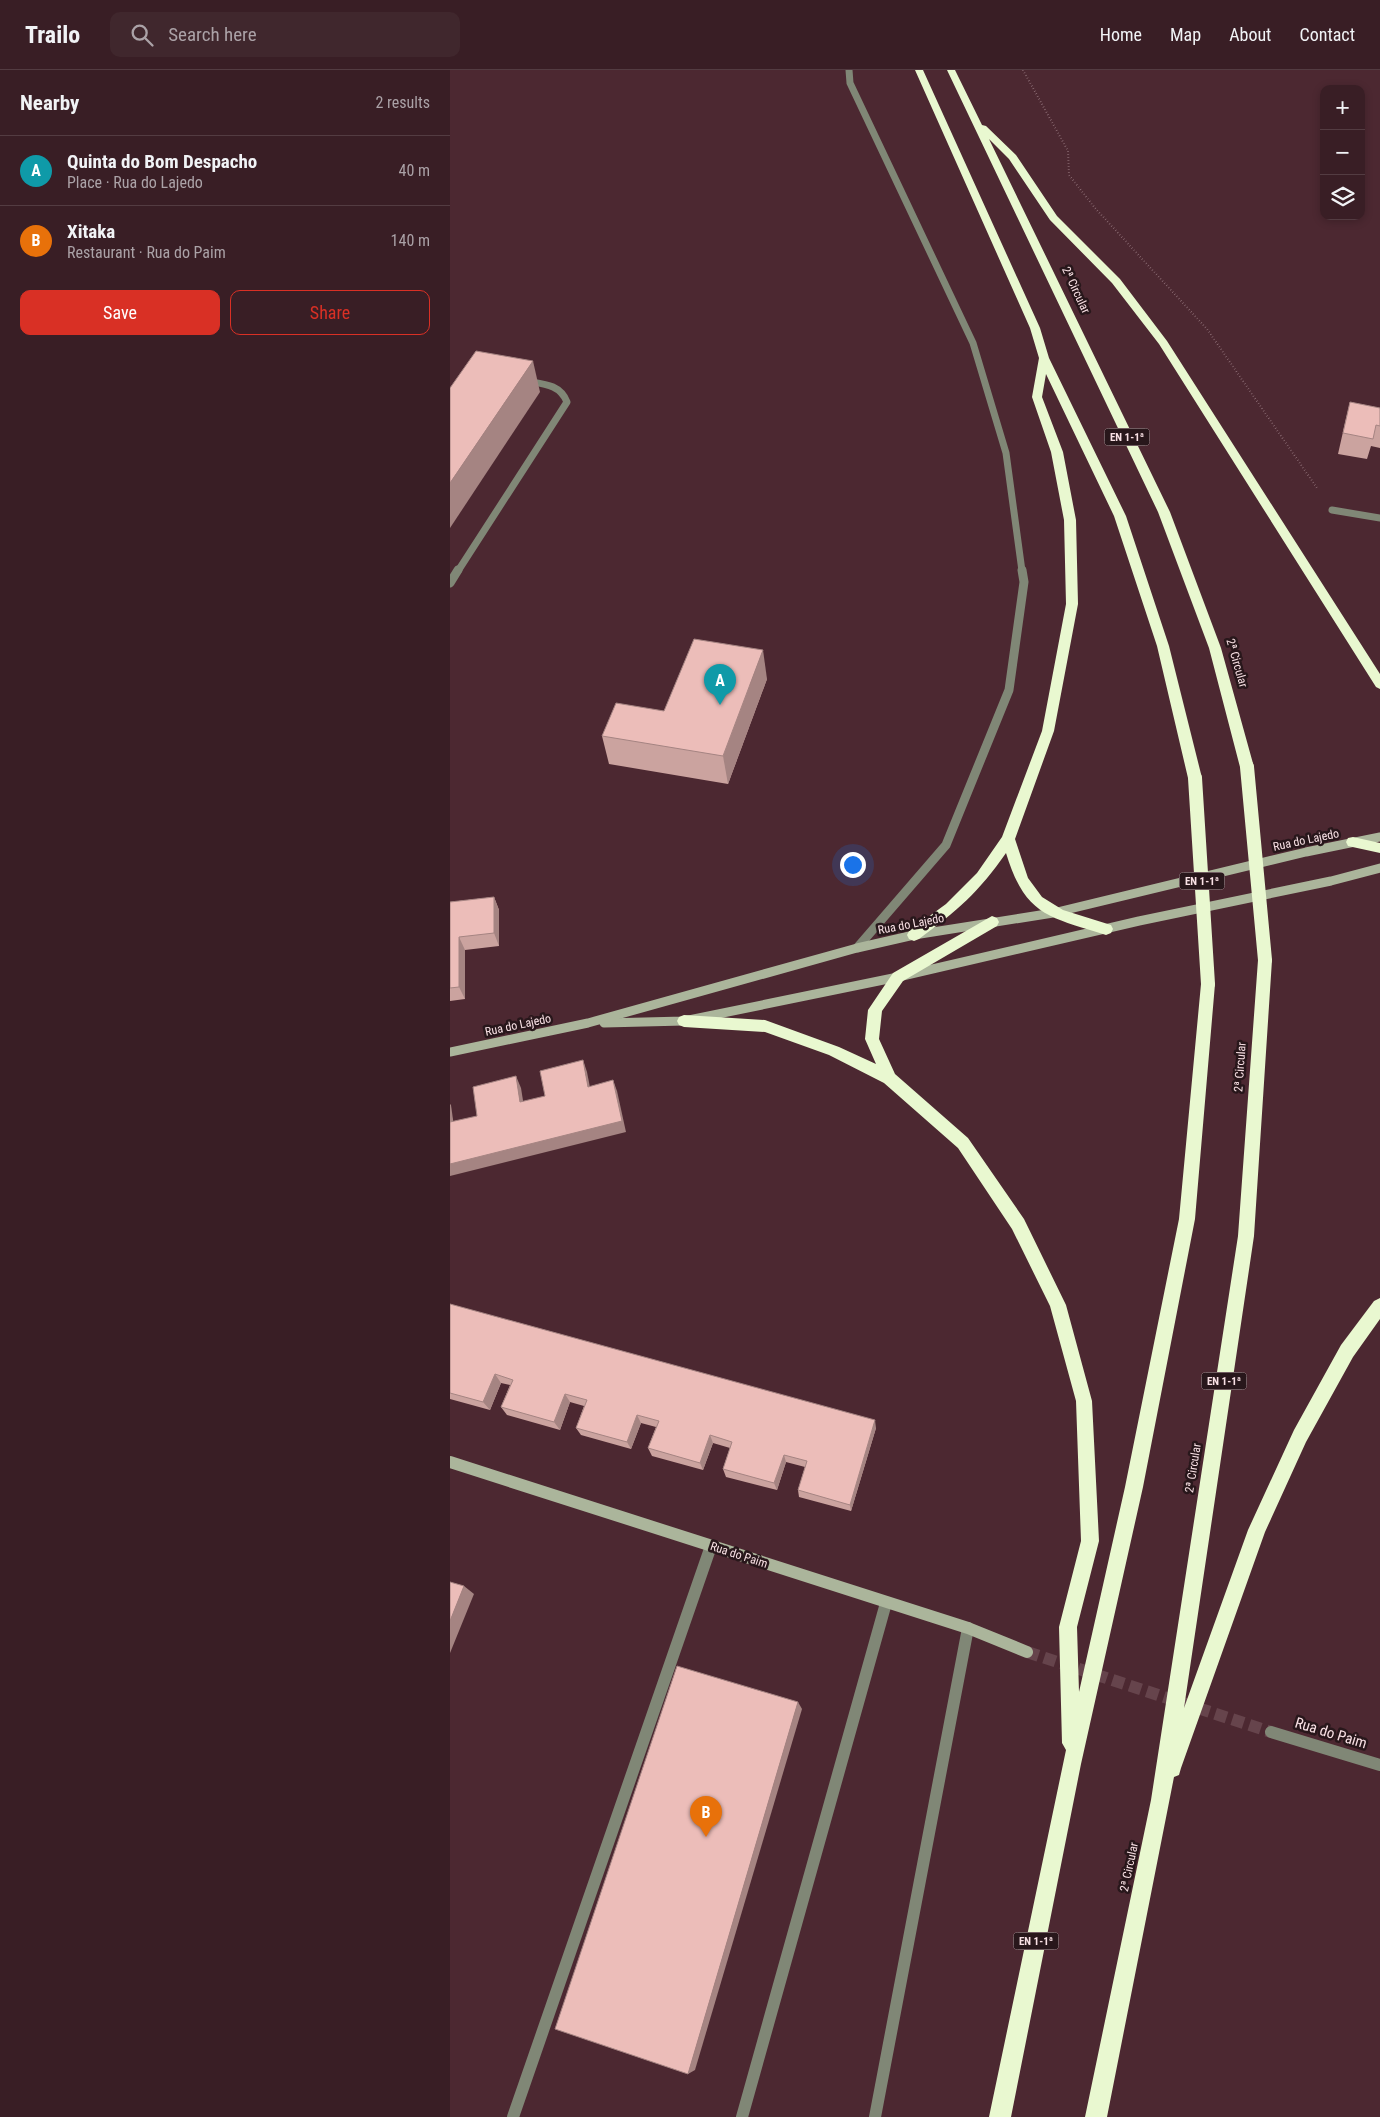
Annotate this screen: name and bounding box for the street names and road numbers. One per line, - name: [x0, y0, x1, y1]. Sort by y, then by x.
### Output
- street label: 2ª Circular: [1059, 264, 1093, 316]
- road number: EN 1-1ª: [1104, 428, 1150, 446]
- street label: 2ª Circular: [1223, 637, 1251, 689]
- street label: Rua do Lajedo: [1272, 826, 1340, 854]
- road number: EN 1-1ª: [1180, 872, 1224, 889]
- street label: Rua do Lajedo: [877, 911, 945, 937]
- street label: Rua do Lajedo: [484, 1011, 552, 1039]
- street label: 2ª Circular: [1231, 1041, 1249, 1092]
- road number: EN 1-1ª: [1202, 1372, 1246, 1390]
- street label: 2ª Circular: [1182, 1442, 1204, 1494]
- street label: Rua do Paim: [709, 1539, 769, 1571]
- street label: Rua do Paim: [1293, 1714, 1369, 1752]
- street label: 2ª Circular: [1117, 1841, 1141, 1893]
- road number: EN 1-1ª: [1014, 1932, 1058, 1950]

